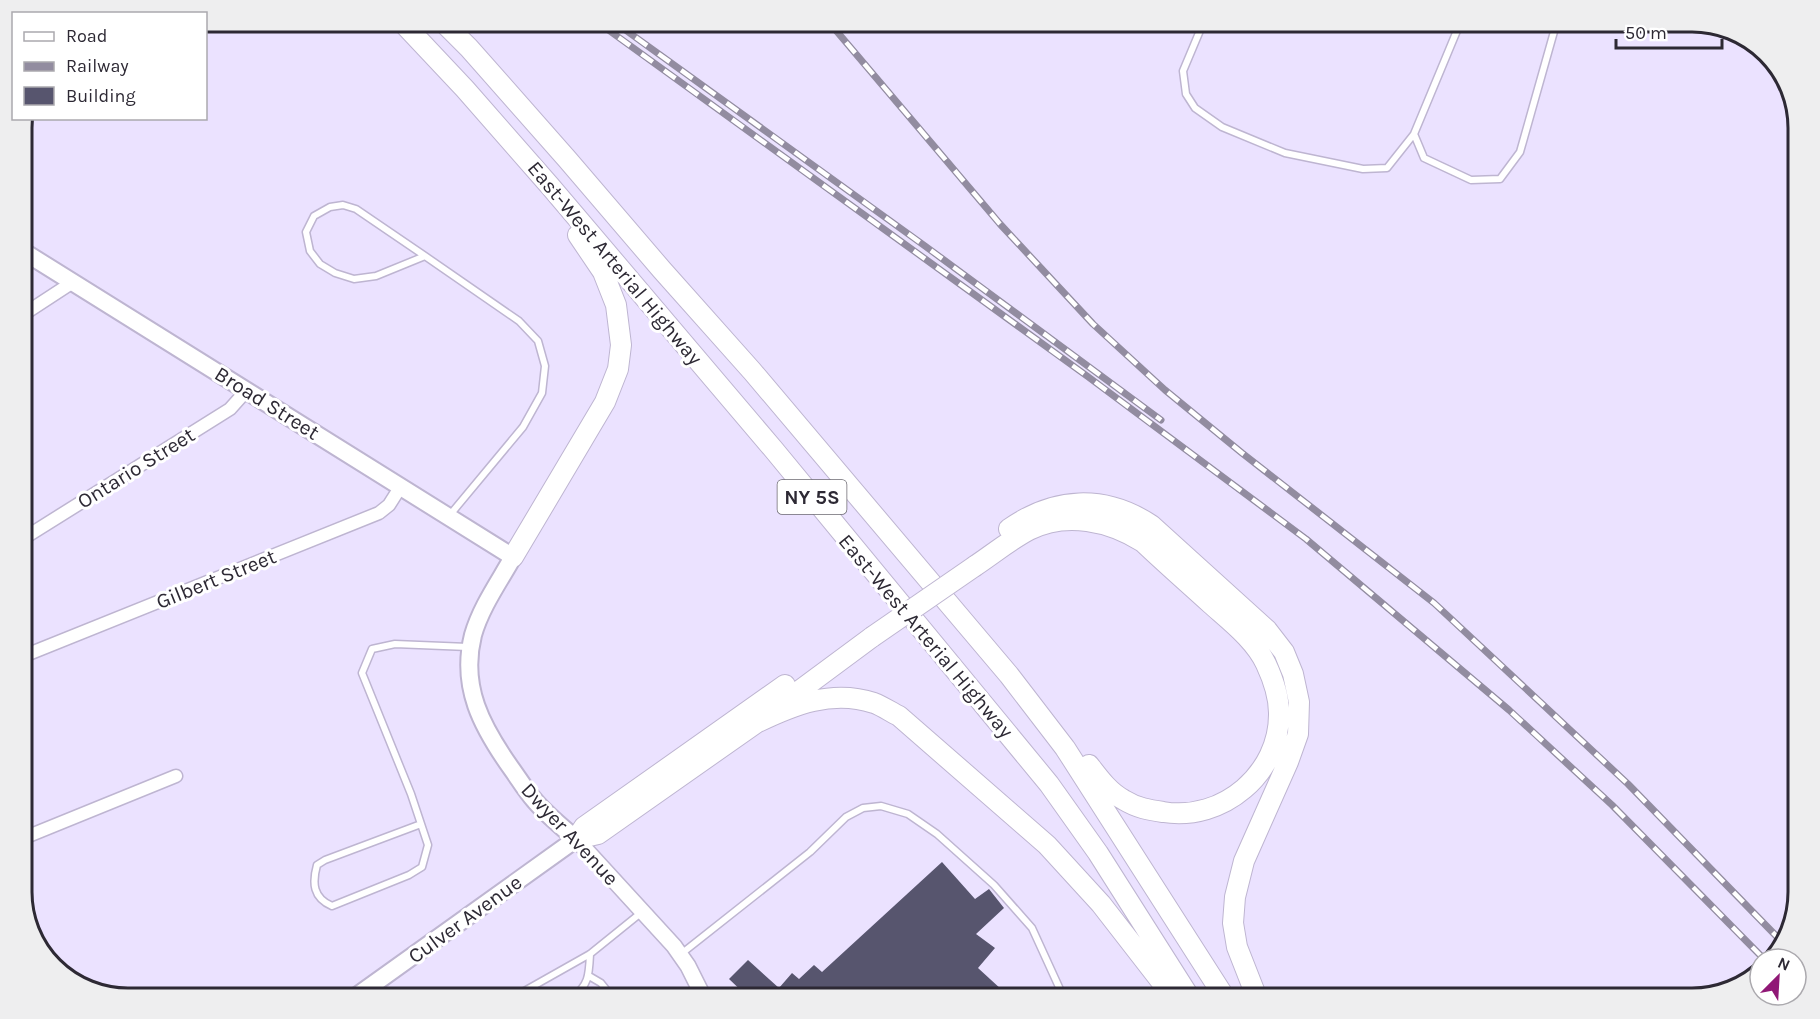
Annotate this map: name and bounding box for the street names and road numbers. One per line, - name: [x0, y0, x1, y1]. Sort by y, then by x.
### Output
- street label: East-West Arterial Highway: [523, 156, 707, 370]
- street label: Broad Street: [210, 361, 324, 445]
- street label: Ontario Street: [73, 422, 199, 514]
- road number: NY 5S: [778, 480, 846, 514]
- street label: East-West Arterial Highway: [834, 529, 1018, 743]
- street label: Gilbert Street: [153, 544, 279, 614]
- street label: Dwyer Avenue: [516, 778, 624, 890]
- street label: Culver Avenue: [404, 870, 526, 968]

